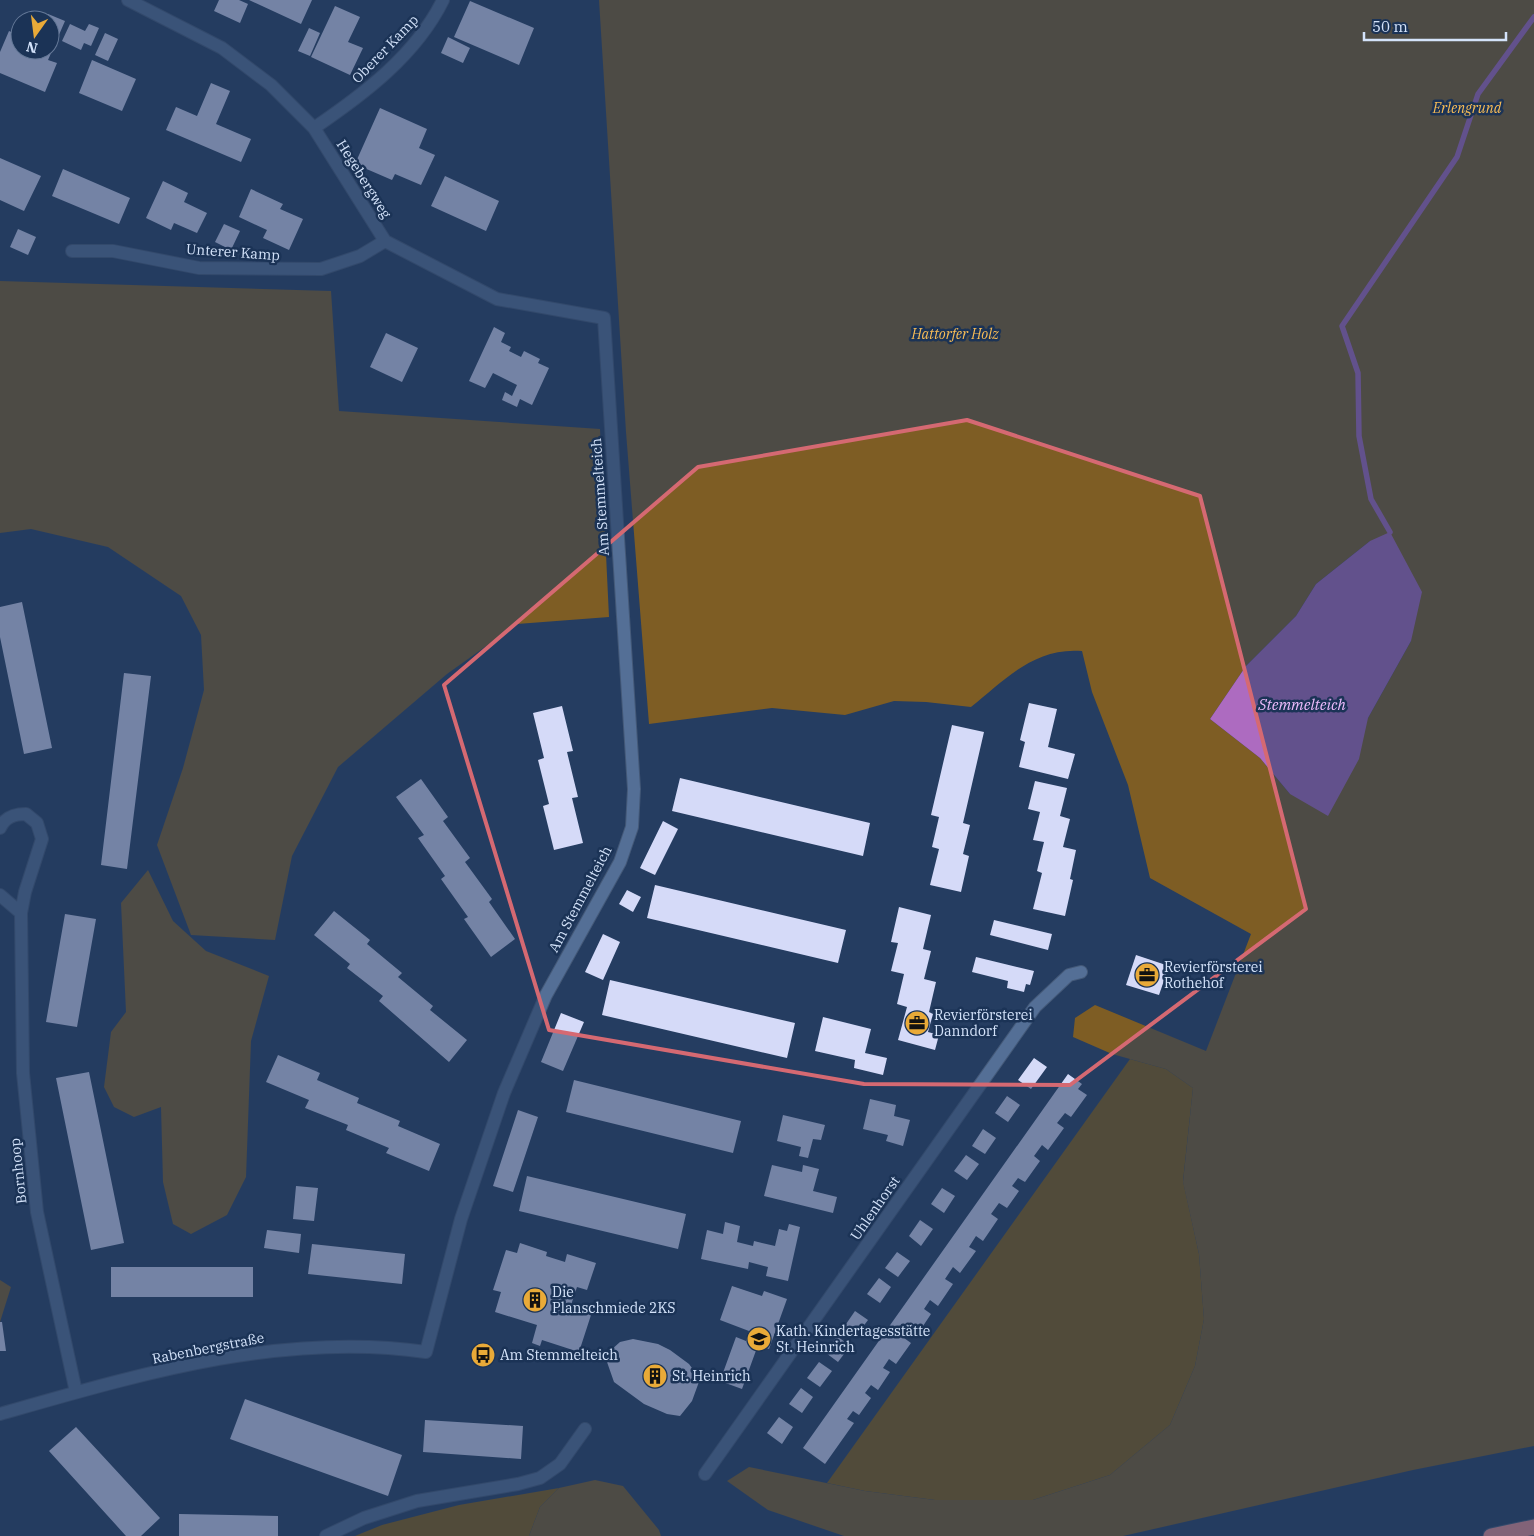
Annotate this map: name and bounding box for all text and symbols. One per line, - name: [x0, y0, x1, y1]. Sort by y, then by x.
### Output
- north arrow: [10, 10, 60, 60]
- scale bar: [1364, 10, 1506, 42]
- street label: Oberer Kamp: [348, 11, 422, 87]
- text: 50 m: [1372, 17, 1408, 36]
- text: N: [24, 38, 39, 58]
- park label: Erlengrund: [1432, 99, 1502, 117]
- street label: Hegebergweg: [333, 136, 396, 222]
- street label: Unterer Kamp: [185, 240, 281, 264]
- park label: Hattorfer Holz: [910, 325, 999, 343]
- street label: Am Stemmelteich: [587, 437, 613, 557]
- water label: Stemmelteich: [1257, 695, 1346, 714]
- street label: Am Stemmelteich: [544, 842, 616, 955]
- place label: Revierförsterei Rothehof: [1164, 958, 1263, 992]
- office icon: Revierförsterei Rothehof: [1134, 962, 1160, 988]
- place label: Revierförsterei Danndorf: [934, 1006, 1033, 1040]
- office icon: Revierförsterei Danndorf: [904, 1010, 930, 1036]
- street label: Bornhoop: [6, 1137, 30, 1205]
- street label: Uhlenhorst: [846, 1172, 904, 1244]
- place label: Die Planschmiede 2KS: [552, 1283, 676, 1317]
- building icon: Die Planschmiede 2KS: [522, 1287, 548, 1313]
- place label: Kath. Kindertagesstätte St. Heinrich: [776, 1322, 930, 1356]
- school or university icon: Kath. Kindertagesstätte St. Heinrich: [746, 1326, 772, 1352]
- street label: Rabenbergstraße: [150, 1328, 266, 1368]
- bus stop icon: Am Stemmelteich: [470, 1342, 496, 1368]
- place label: Am Stemmelteich: [500, 1346, 618, 1364]
- building icon: St. Heinrich: [642, 1363, 668, 1389]
- place label: St. Heinrich: [672, 1367, 751, 1385]

